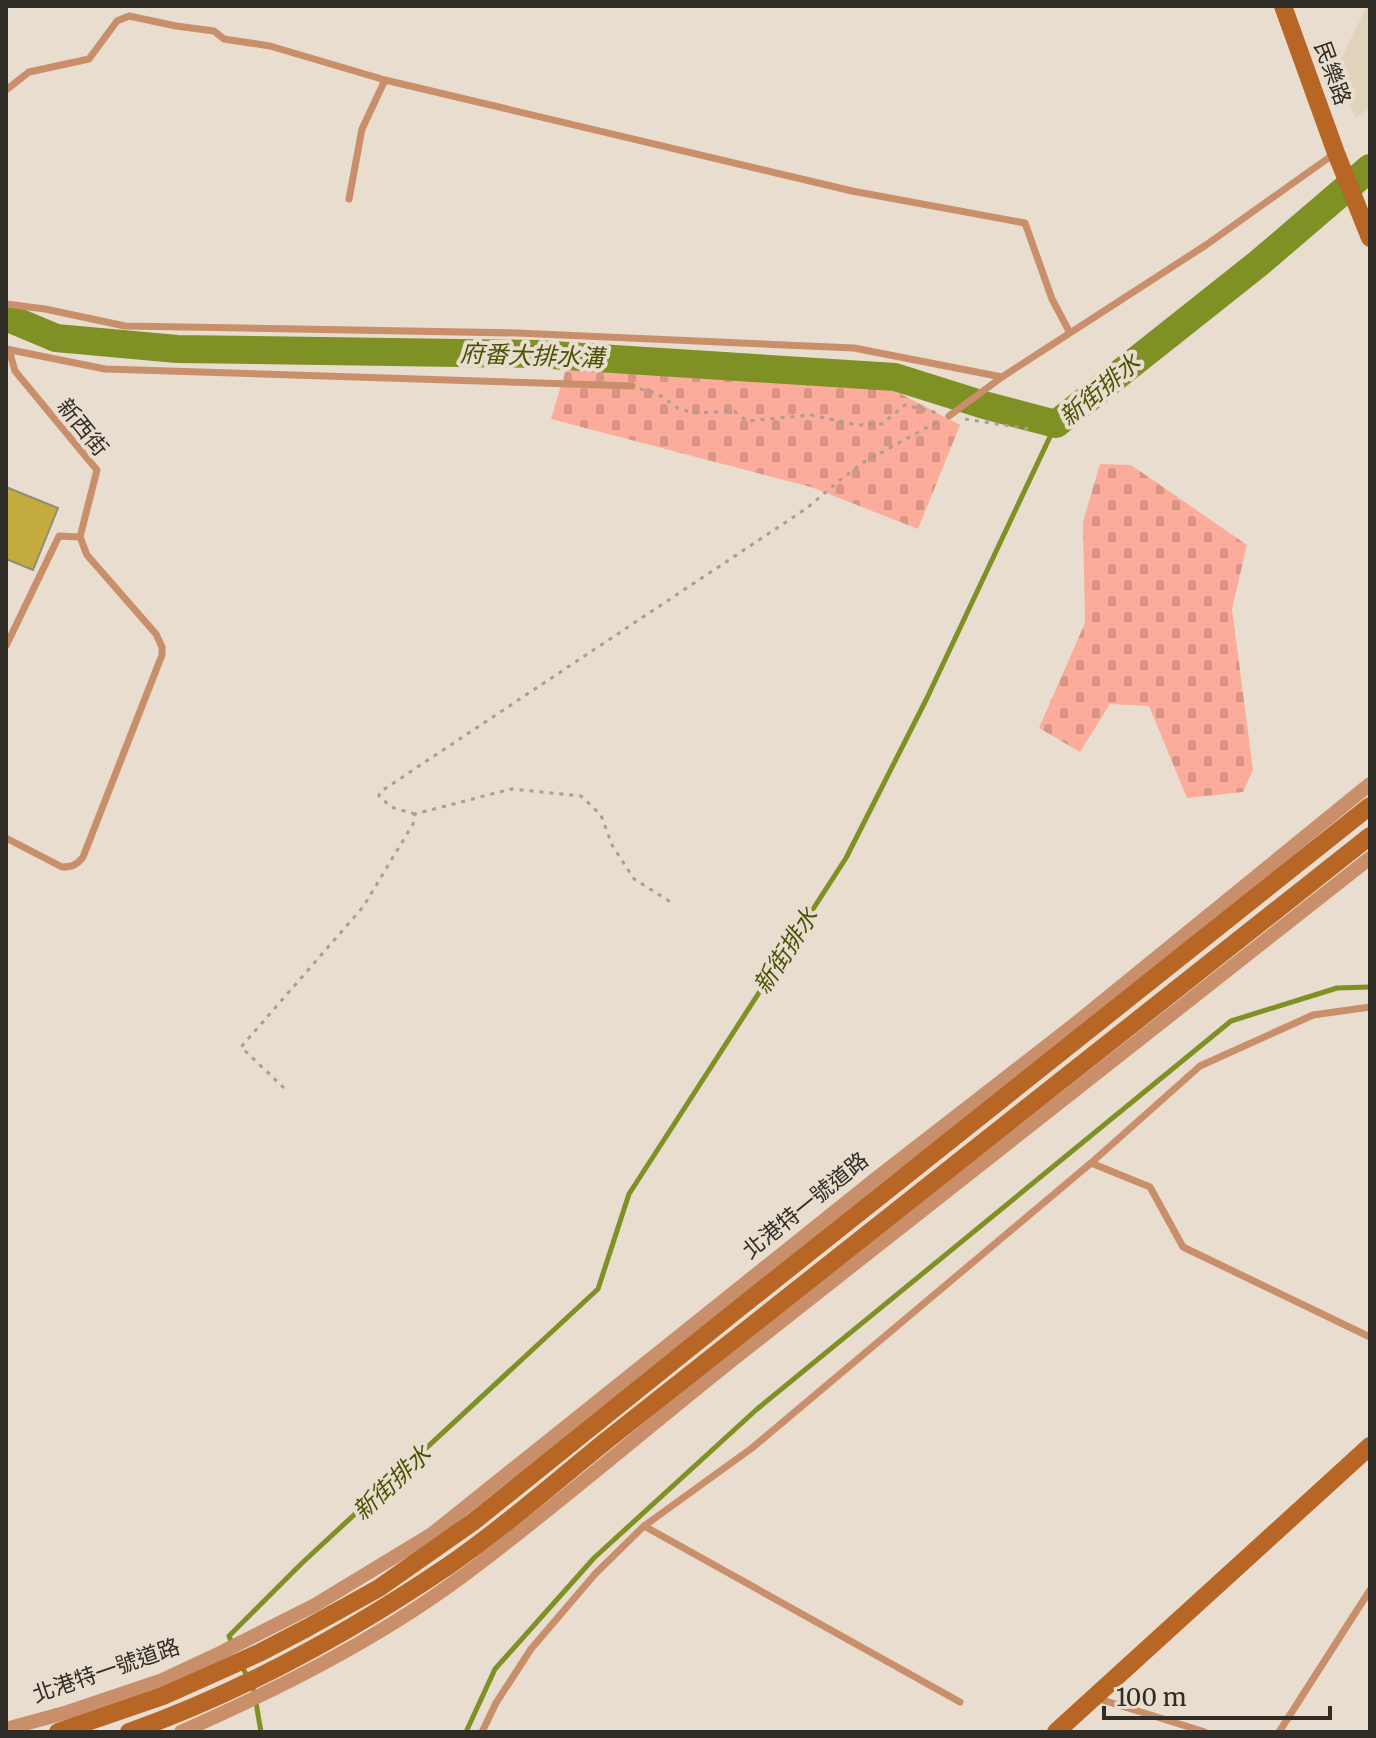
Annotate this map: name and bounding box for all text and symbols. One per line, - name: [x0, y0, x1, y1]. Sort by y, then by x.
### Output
- street label: 民樂路: [1309, 37, 1357, 109]
- water label: 府番大排水溝: [460, 337, 608, 374]
- water label: 新街排水: [1053, 346, 1147, 432]
- street label: 新西街: [51, 393, 115, 461]
- water label: 新街排水: [746, 901, 825, 999]
- street label: 北港特一號道路: [736, 1146, 874, 1264]
- water label: 新街排水: [346, 1438, 438, 1527]
- street label: 北港特一號道路: [29, 1632, 183, 1708]
- scale bar: [1104, 1670, 1330, 1720]
- text: 100 m: [1116, 1682, 1187, 1713]

